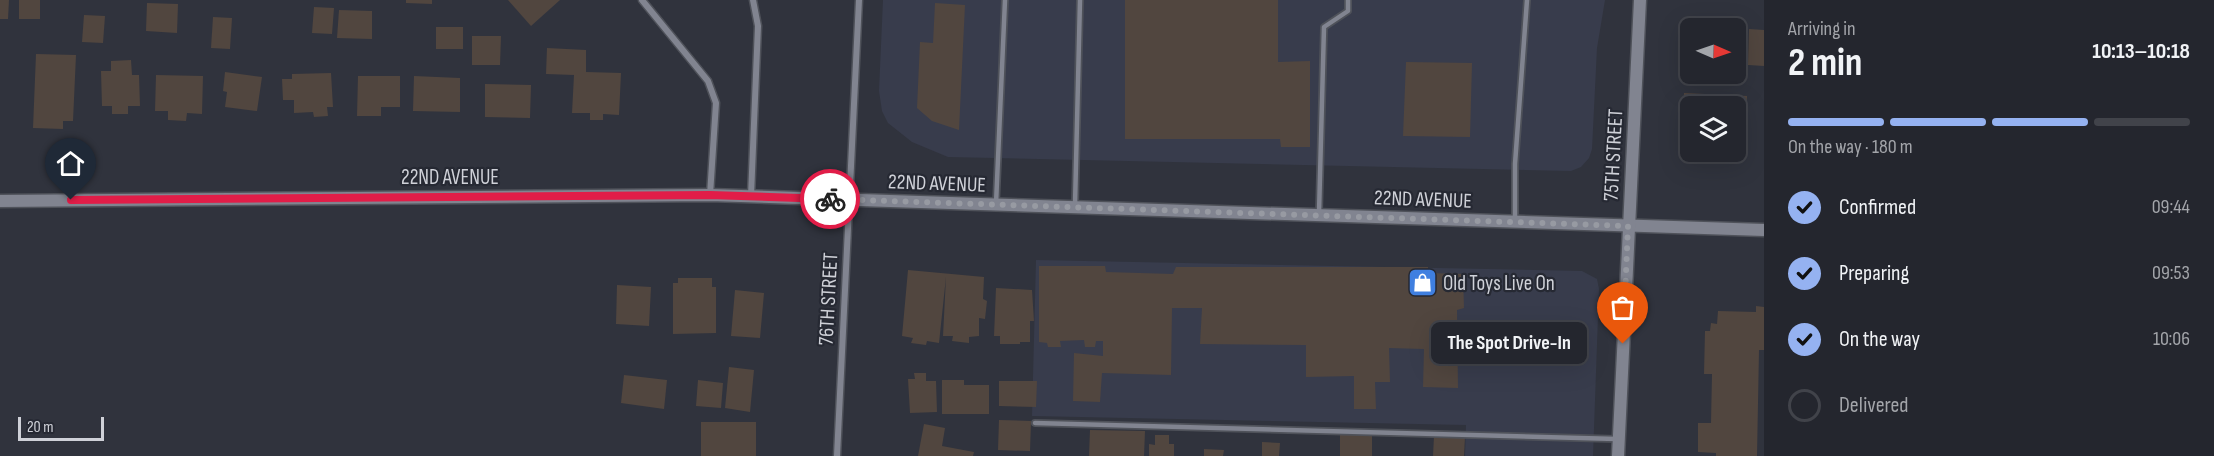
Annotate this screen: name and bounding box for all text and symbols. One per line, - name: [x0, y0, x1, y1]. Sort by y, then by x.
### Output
- text: Arriving in: [1788, 17, 1856, 41]
- north arrow: [1680, 18, 1746, 84]
- map controls: [1680, 18, 1746, 162]
- text: 10:13–10:18: [2092, 38, 2190, 65]
- text: 2 min: [1788, 40, 1862, 87]
- button: layers: [1680, 96, 1746, 162]
- street label: 75TH STREET: [1599, 108, 1628, 202]
- text: On the way · 180 m: [1788, 135, 1913, 159]
- pin: [45, 138, 96, 200]
- icon: home: [54, 147, 87, 180]
- street label: 22ND AVENUE: [401, 165, 499, 190]
- courier: [800, 169, 860, 229]
- street label: 22ND AVENUE: [888, 169, 986, 198]
- icon: bike: [814, 183, 847, 216]
- street label: 22ND AVENUE: [1374, 185, 1472, 214]
- icon: check: [1788, 191, 1821, 224]
- text: Confirmed: [1839, 194, 1916, 221]
- text: 09:44: [2152, 195, 2190, 219]
- street label: 76TH STREET: [814, 252, 843, 346]
- icon: check: [1788, 257, 1821, 290]
- text: Preparing: [1839, 260, 1909, 287]
- text: 09:53: [2152, 261, 2190, 285]
- shop icon: Old Toys Live On: [1406, 267, 1438, 299]
- place label: Old Toys Live On: [1443, 271, 1555, 296]
- pin: [1597, 282, 1648, 344]
- icon: bag: [1606, 291, 1639, 324]
- callout: The Spot Drive-In: [1431, 323, 1587, 365]
- icon: check: [1788, 323, 1821, 356]
- text: On the way: [1839, 326, 1920, 353]
- text: 10:06: [2153, 327, 2190, 351]
- text: The Spot Drive-In: [1447, 331, 1571, 355]
- text: Delivered: [1839, 392, 1908, 419]
- scale bar: [18, 414, 104, 442]
- text: 20 m: [27, 418, 54, 437]

